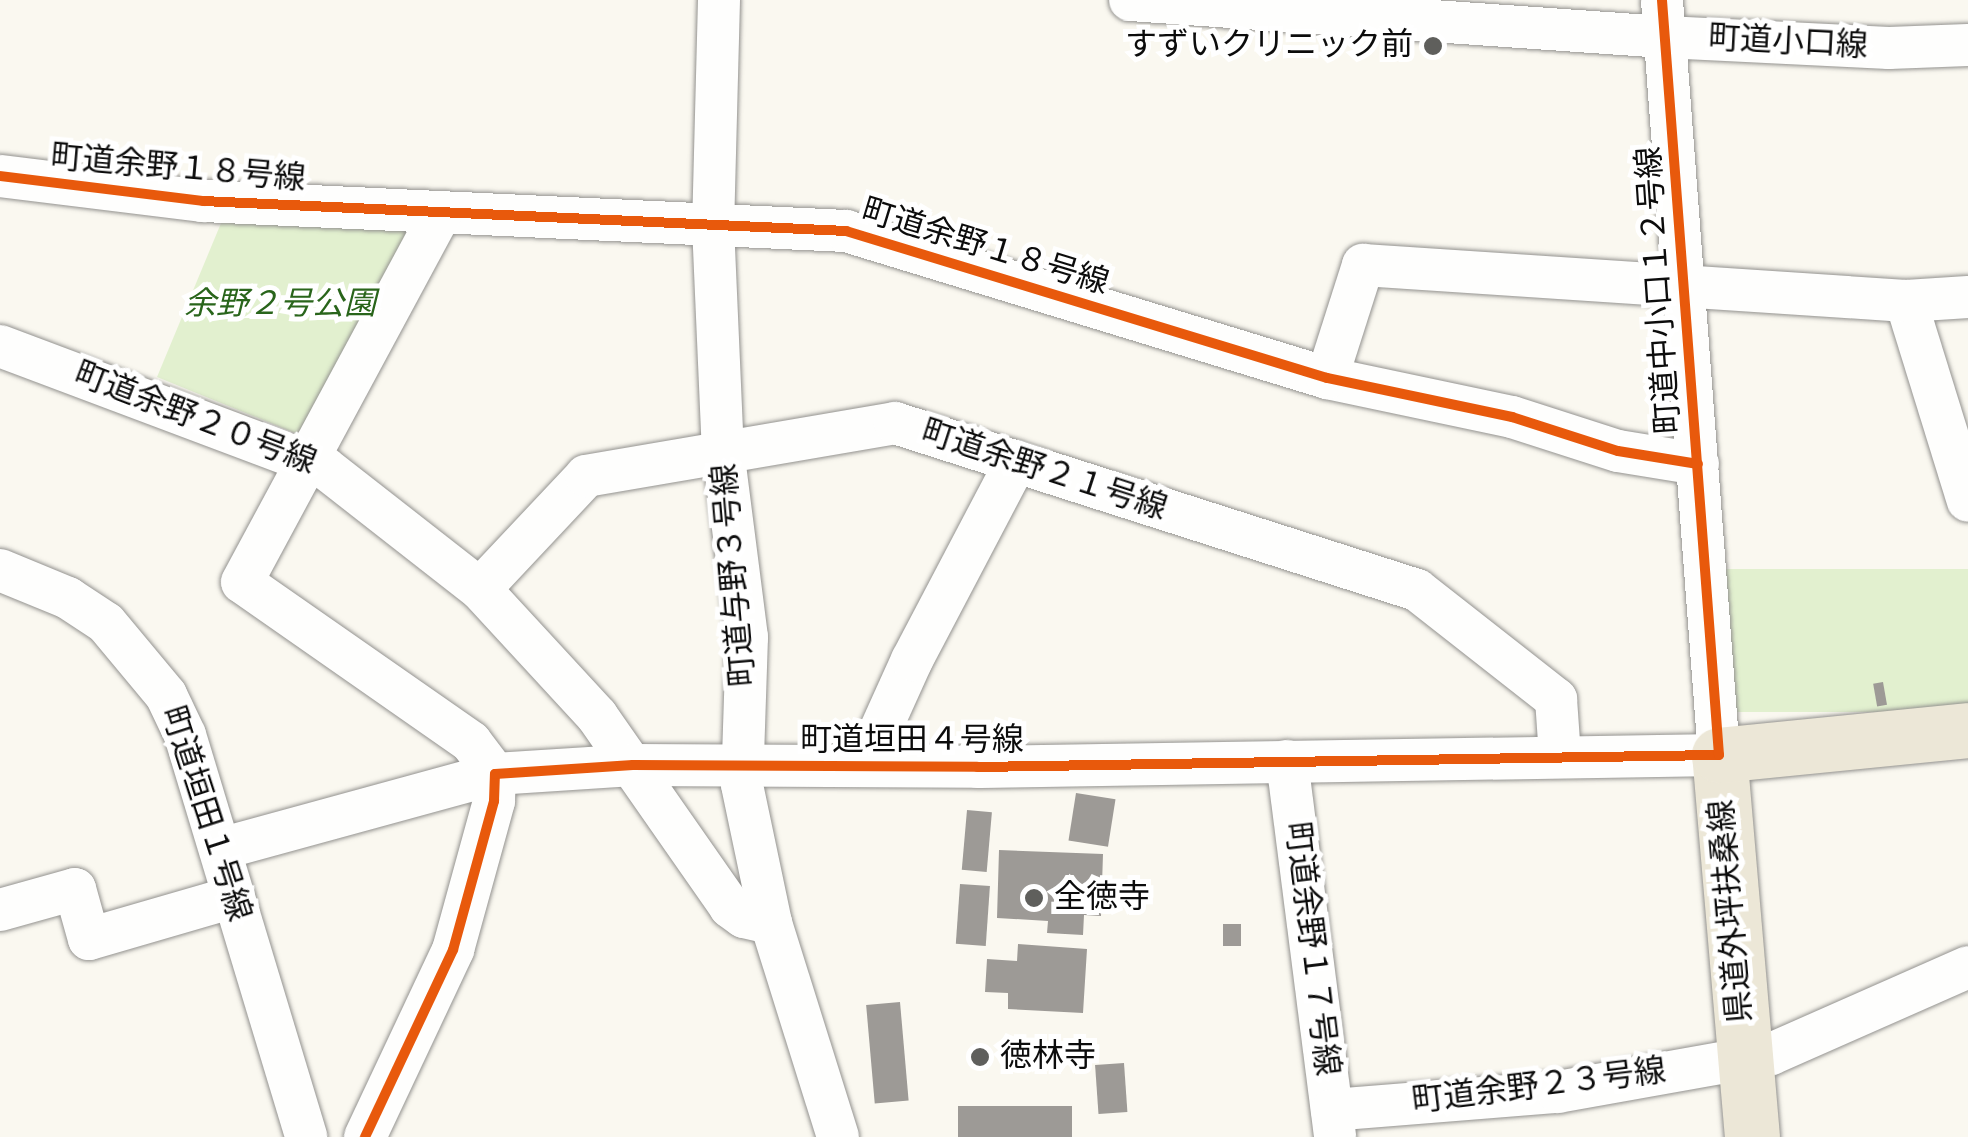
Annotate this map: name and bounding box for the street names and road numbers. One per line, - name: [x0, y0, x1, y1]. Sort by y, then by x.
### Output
- street label: 町道小口線: [1707, 20, 1869, 66]
- street label: 町道余野１８号線: [49, 139, 307, 199]
- street label: 町道中小口１２号線: [1631, 145, 1689, 435]
- street label: 町道余野１８号線: [857, 192, 1113, 304]
- street label: 町道余野２０号線: [69, 355, 321, 483]
- street label: 町道余野２１号線: [916, 413, 1172, 529]
- street label: 町道与野３号線: [706, 462, 764, 688]
- street label: 町道垣田１号線: [152, 702, 258, 926]
- street label: 町道垣田４号線: [800, 722, 1024, 760]
- street label: 県道外坪扶桑線: [1703, 798, 1761, 1024]
- street label: 町道余野１７号線: [1276, 820, 1346, 1078]
- street label: 町道余野２３号線: [1410, 1052, 1668, 1122]

